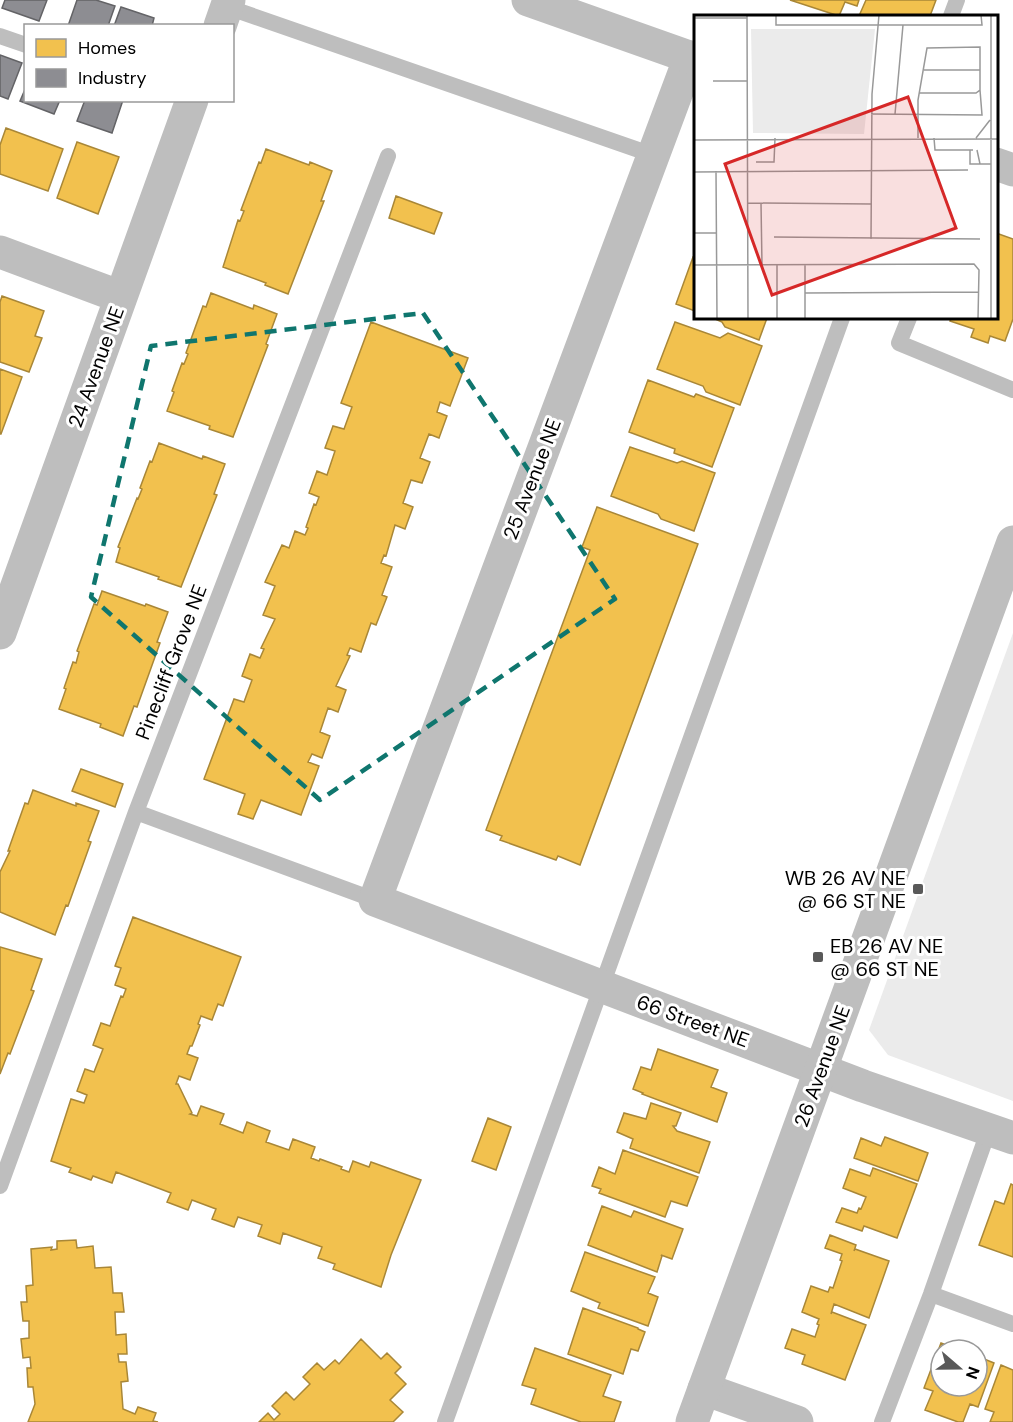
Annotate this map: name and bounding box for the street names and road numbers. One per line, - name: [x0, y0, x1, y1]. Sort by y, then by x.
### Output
- street label: 24 Avenue NE: [62, 303, 130, 431]
- street label: 25 Avenue NE: [497, 415, 567, 543]
- street label: Pinecliff Grove NE: [129, 581, 213, 743]
- street label: 66 Street NE: [633, 989, 753, 1053]
- street label: 26 Avenue NE: [788, 1002, 856, 1130]

